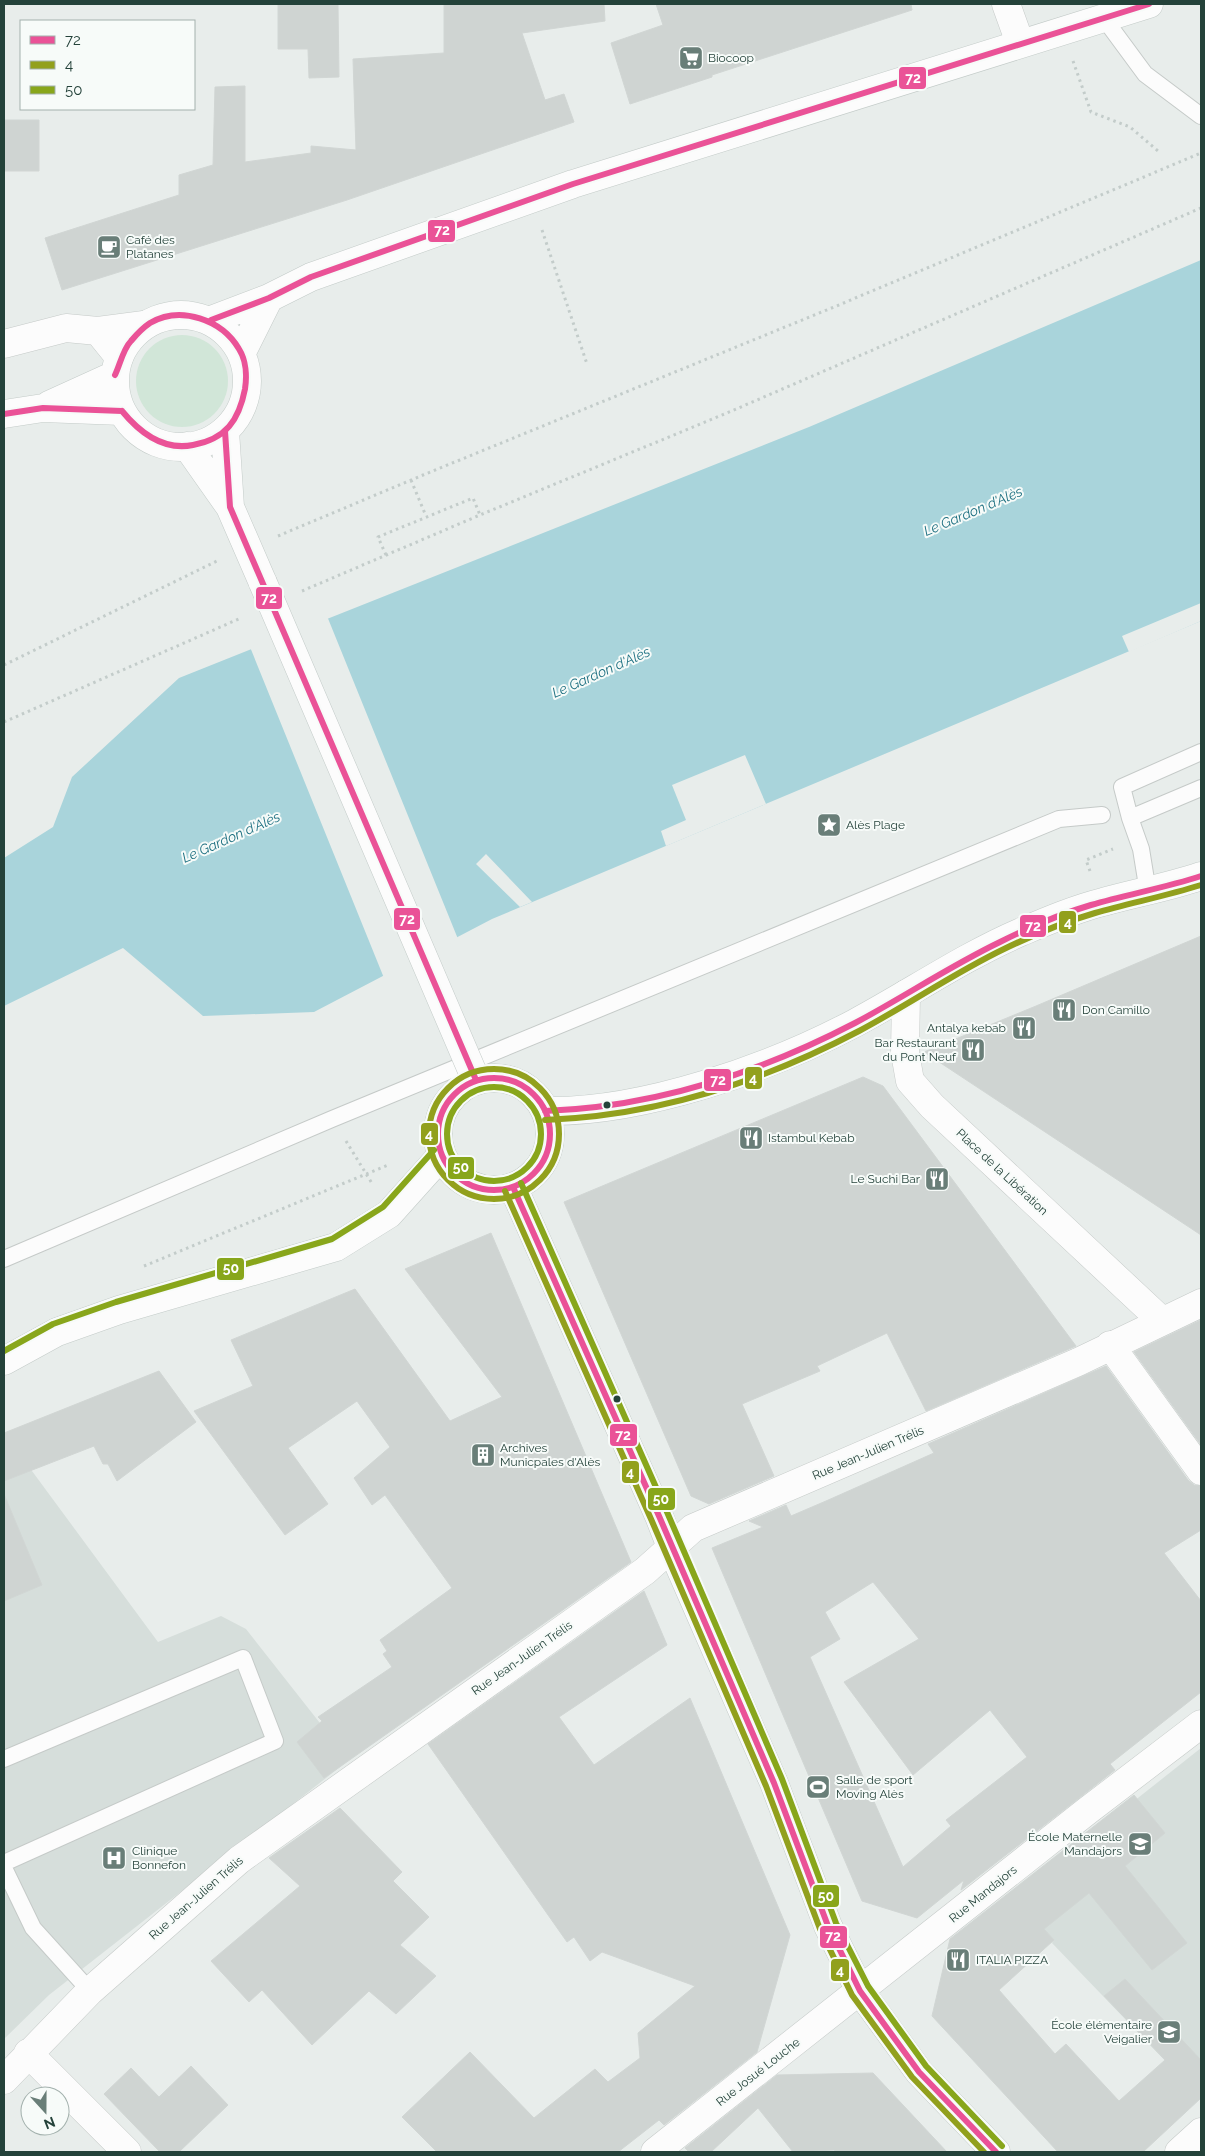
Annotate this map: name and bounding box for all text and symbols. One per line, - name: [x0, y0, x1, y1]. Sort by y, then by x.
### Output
- legend: [20, 20, 195, 110]
- text: 72: [65, 31, 81, 49]
- supermarket icon: Biocoop: [678, 45, 704, 71]
- place label: Biocoop: [708, 51, 754, 65]
- text: 4: [65, 56, 73, 74]
- line badge: 72: [898, 66, 927, 90]
- text: 72: [905, 70, 921, 86]
- text: 50: [65, 81, 82, 99]
- line badge: 72: [427, 219, 456, 243]
- text: 72: [434, 222, 450, 238]
- place label: Café des Platanes: [126, 233, 175, 261]
- cafe icon: Café des Platanes: [96, 234, 122, 260]
- water label: Le Gardon d'Alès: [921, 483, 1025, 539]
- line badge: 72: [255, 586, 283, 610]
- text: 72: [261, 590, 277, 606]
- water label: Le Gardon d'Alès: [549, 643, 653, 701]
- water label: Le Gardon d'Alès: [179, 808, 283, 866]
- place icon: Alès Plage: [816, 812, 842, 838]
- place label: Alès Plage: [846, 818, 905, 832]
- line badge: 72: [393, 907, 421, 931]
- line badge: 4: [1058, 910, 1077, 934]
- text: 72: [399, 911, 415, 927]
- line badge: 72: [1019, 914, 1047, 938]
- text: 4: [1064, 914, 1072, 930]
- text: 72: [1025, 918, 1041, 934]
- restaurant icon: Don Camillo: [1051, 997, 1077, 1023]
- place label: Don Camillo: [1082, 1003, 1150, 1017]
- restaurant icon: Antalya kebab: [1011, 1015, 1037, 1041]
- place label: Antalya kebab: [927, 1021, 1006, 1035]
- place label: Bar Restaurant du Pont Neuf: [875, 1036, 957, 1064]
- restaurant icon: Bar Restaurant du Pont Neuf: [960, 1037, 986, 1063]
- line badge: 4: [744, 1066, 763, 1090]
- line badge: 72: [703, 1068, 732, 1092]
- text: 4: [749, 1070, 757, 1086]
- text: 72: [710, 1072, 726, 1088]
- unlabelled marker: [602, 1100, 612, 1110]
- line badge: 4: [420, 1122, 439, 1146]
- restaurant icon: Istambul Kebab: [738, 1125, 764, 1151]
- text: 4: [425, 1126, 433, 1142]
- street label: Place de la Libération: [953, 1126, 1051, 1218]
- place label: Istambul Kebab: [768, 1131, 855, 1145]
- line badge: 50: [447, 1156, 475, 1180]
- text: 50: [453, 1159, 469, 1175]
- restaurant icon: Le Suchi Bar: [924, 1166, 950, 1192]
- place label: Le Suchi Bar: [851, 1172, 921, 1186]
- line badge: 50: [216, 1257, 245, 1281]
- text: 50: [223, 1260, 239, 1276]
- unlabelled marker: [612, 1394, 622, 1404]
- line badge: 72: [609, 1423, 638, 1447]
- street label: Rue Jean-Julien Trélis: [810, 1423, 926, 1483]
- text: 72: [615, 1427, 631, 1443]
- place label: Archives Municpales d'Alès: [500, 1441, 600, 1469]
- building icon: Archives Municpales d'Alès: [470, 1442, 496, 1468]
- line badge: 4: [621, 1460, 640, 1484]
- text: 4: [626, 1464, 634, 1480]
- line badge: 50: [647, 1487, 676, 1511]
- text: 50: [653, 1491, 669, 1507]
- street label: Rue Jean-Julien Trélis: [469, 1618, 575, 1698]
- place label: Salle de sport Moving Alès: [836, 1773, 913, 1801]
- sports icon: Salle de sport Moving Alès: [805, 1774, 831, 1800]
- place label: École Maternelle Mandajors: [1028, 1830, 1122, 1858]
- school or university icon: École Maternelle Mandajors: [1127, 1831, 1153, 1857]
- place label: Clinique Bonnefon: [132, 1844, 186, 1872]
- hospital icon: Clinique Bonnefon: [101, 1845, 127, 1871]
- street label: Rue Jean-Julien Trélis: [146, 1853, 246, 1943]
- street label: Rue Mandajors: [946, 1862, 1020, 1926]
- line badge: 50: [812, 1884, 840, 1908]
- text: 50: [818, 1888, 834, 1904]
- line badge: 72: [819, 1925, 848, 1949]
- text: 72: [825, 1928, 841, 1944]
- restaurant icon: ITALIA PIZZA: [945, 1947, 971, 1973]
- place label: ITALIA PIZZA: [976, 1953, 1048, 1967]
- line badge: 4: [830, 1958, 850, 1982]
- text: 4: [836, 1962, 844, 1978]
- place label: École élémentaire Veigalier: [1051, 2018, 1153, 2046]
- school or university icon: École élémentaire Veigalier: [1156, 2019, 1182, 2045]
- street label: Rue Josué Louche: [713, 2035, 803, 2109]
- north arrow: [20, 2086, 70, 2136]
- text: N: [42, 2114, 58, 2133]

